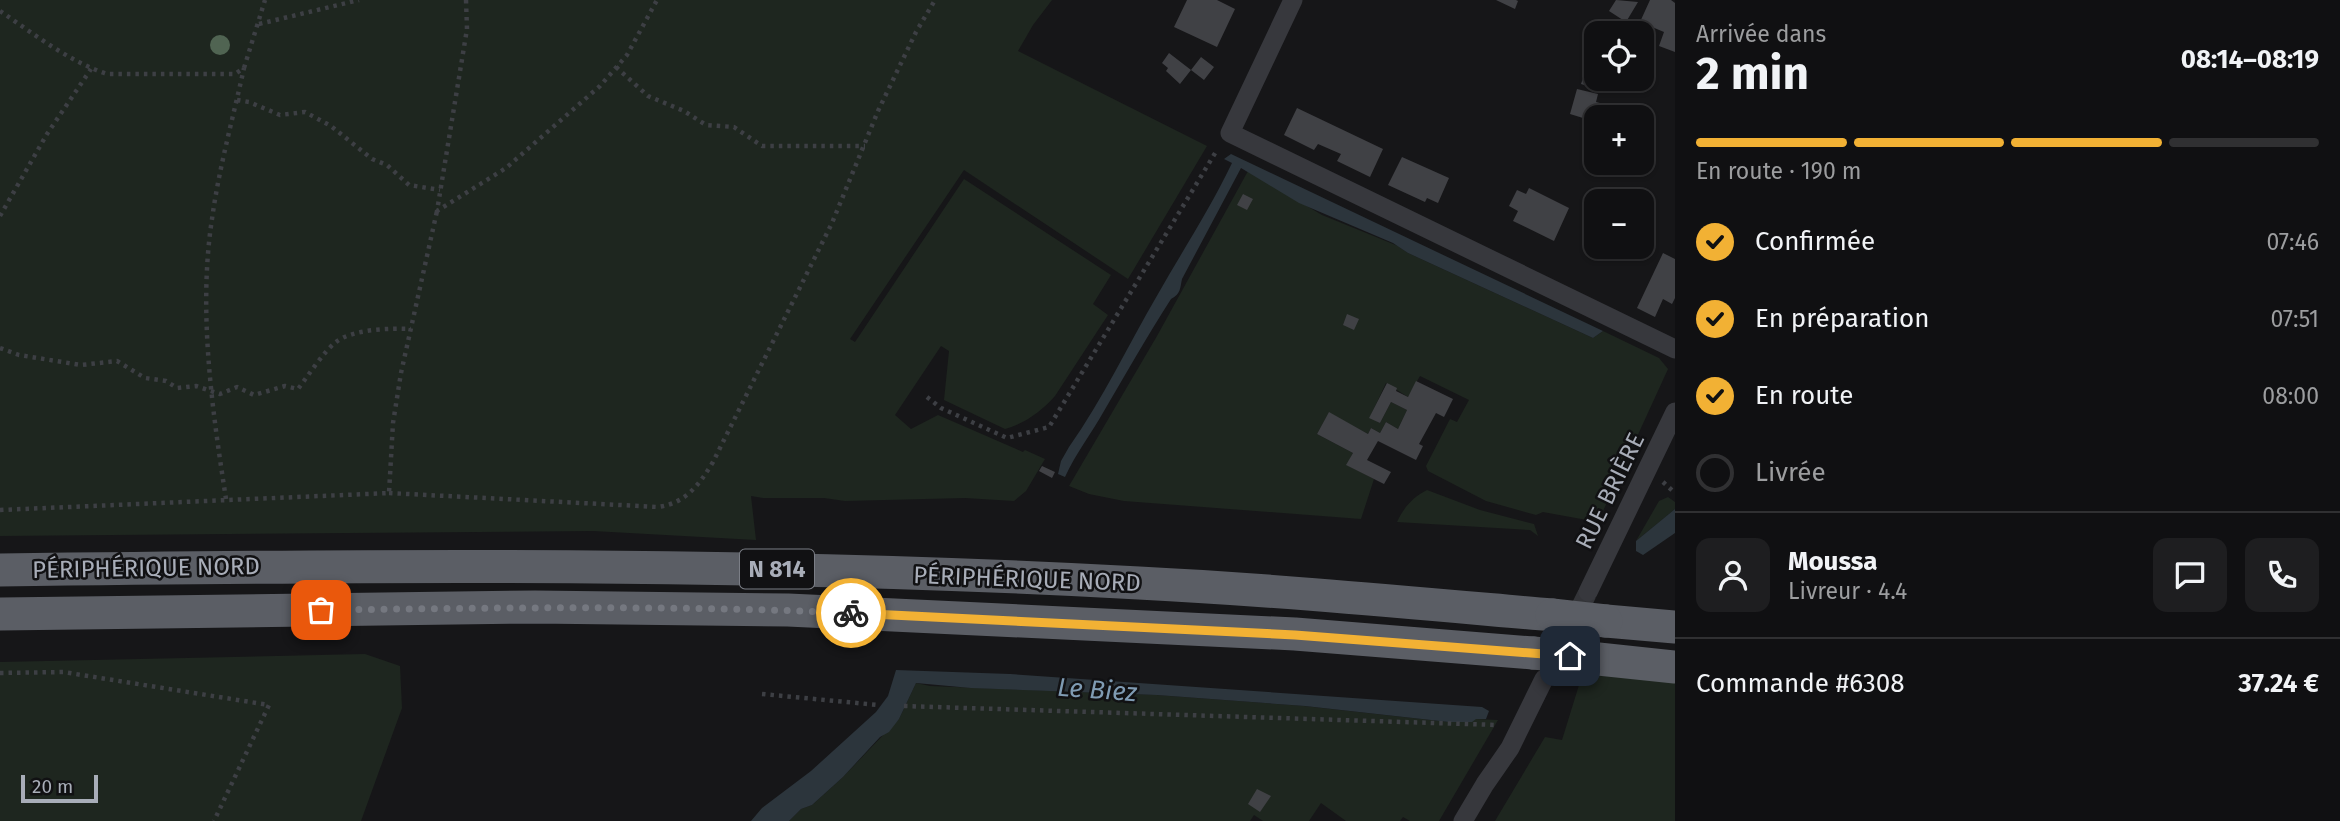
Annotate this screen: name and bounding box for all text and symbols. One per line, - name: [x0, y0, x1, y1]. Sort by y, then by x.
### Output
- text: Arrivée dans: [1696, 20, 1826, 48]
- map controls: [1584, 21, 1654, 259]
- button: locate: [1584, 21, 1654, 91]
- text: 08:14–08:19: [2181, 44, 2319, 75]
- text: 2 min: [1696, 46, 1809, 101]
- button: +: [1584, 105, 1654, 175]
- text: En route · 190 m: [1696, 157, 1862, 185]
- button: −: [1584, 189, 1654, 259]
- icon: check: [1696, 223, 1734, 261]
- text: Confirmée: [1755, 226, 1875, 257]
- text: 07:46: [2267, 228, 2319, 256]
- icon: check: [1696, 300, 1734, 338]
- text: En préparation: [1755, 303, 1929, 334]
- text: 07:51: [2270, 305, 2319, 333]
- icon: check: [1696, 377, 1734, 415]
- text: En route: [1755, 380, 1854, 411]
- text: 08:00: [2262, 382, 2319, 410]
- street label: RUE BRIÈRE: [1569, 428, 1650, 554]
- text: Livrée: [1755, 457, 1826, 488]
- button: person: [1696, 538, 1770, 612]
- button: chat: [2153, 538, 2227, 612]
- button: phone: [2245, 538, 2319, 612]
- text: Moussa: [1788, 546, 1877, 577]
- road number: N 814: [740, 550, 814, 589]
- street label: PÉRIPHÉRIQUE NORD: [32, 551, 260, 584]
- street label: PÉRIPHÉRIQUE NORD: [913, 560, 1141, 597]
- text: Livreur · 4.4: [1788, 577, 1907, 605]
- courier: [816, 578, 886, 648]
- pin: [291, 580, 351, 640]
- icon: bag: [302, 591, 340, 629]
- icon: bike: [832, 594, 870, 632]
- pin: [1540, 626, 1600, 686]
- icon: home: [1551, 637, 1589, 675]
- text: Commande #6308: [1696, 668, 1905, 699]
- text: 37.24 €: [2238, 668, 2319, 699]
- water label: Le Biez: [1056, 672, 1139, 708]
- scale bar: [21, 772, 98, 804]
- text: 20 m: [32, 775, 73, 798]

